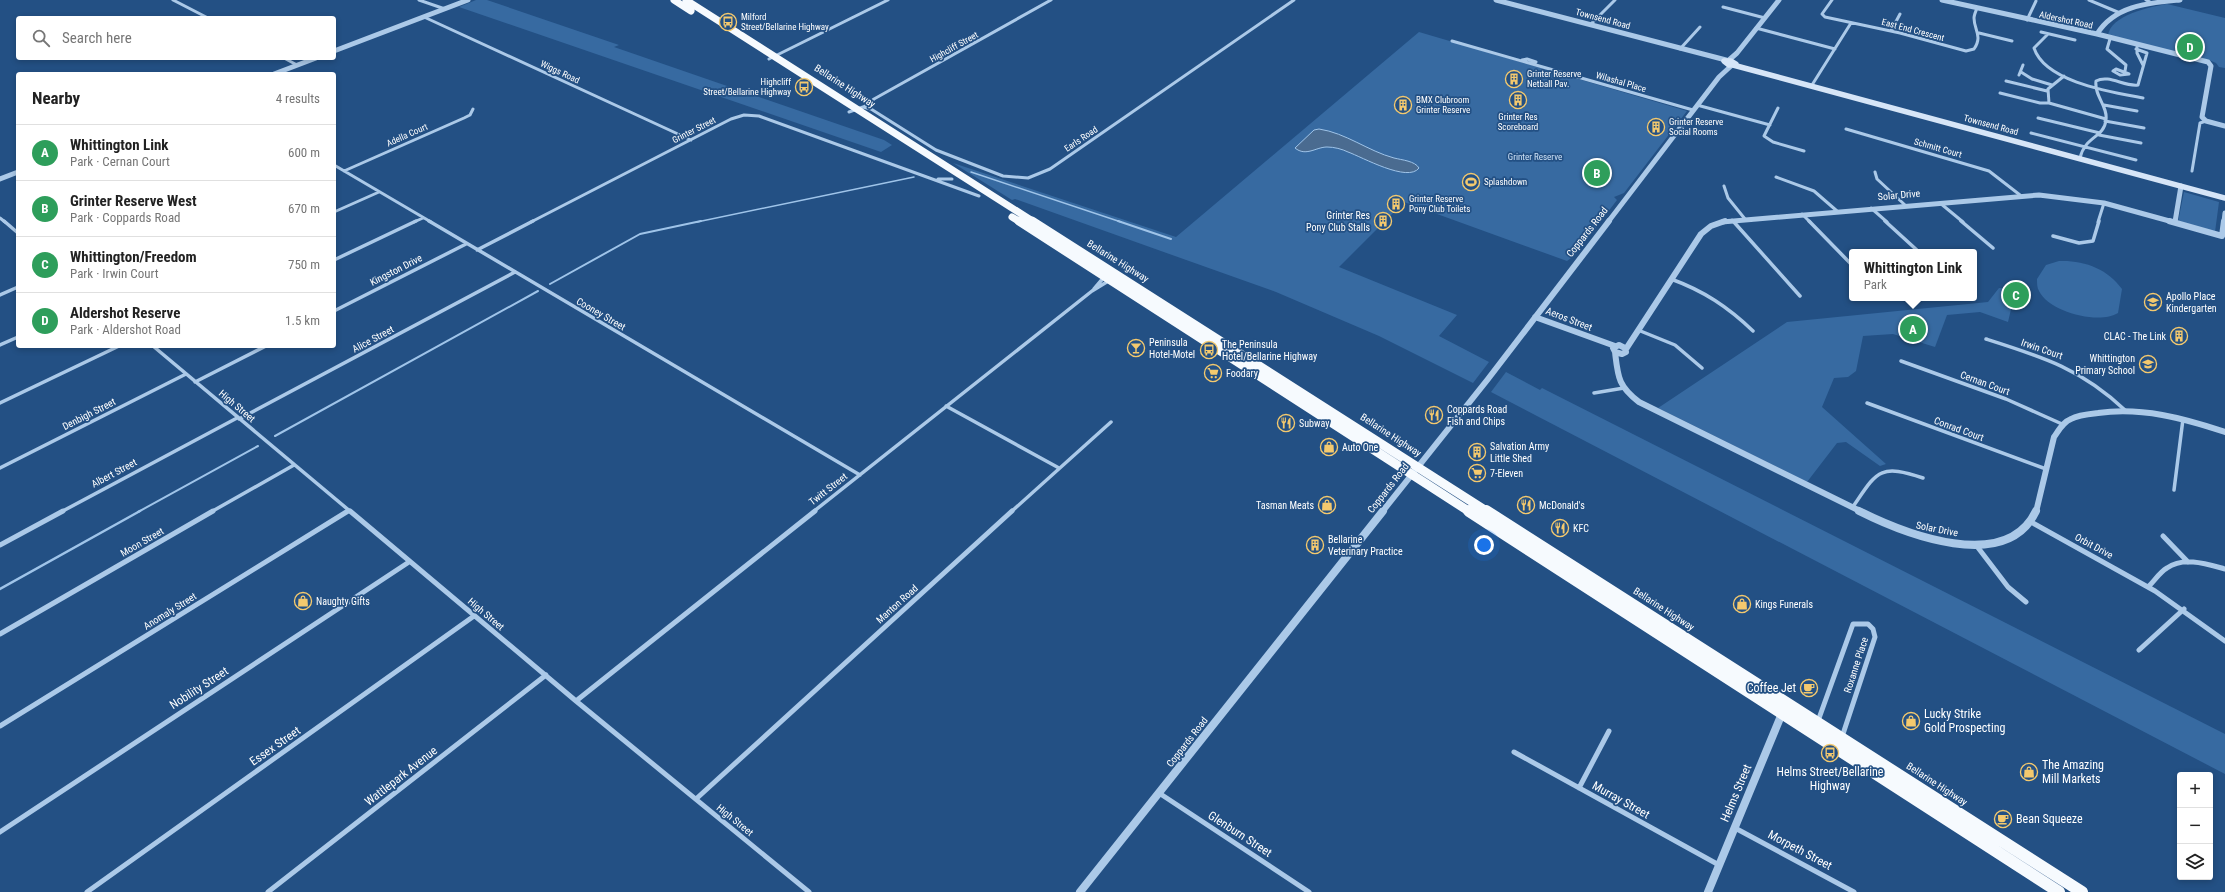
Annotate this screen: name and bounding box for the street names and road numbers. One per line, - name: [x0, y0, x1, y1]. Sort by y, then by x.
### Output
- street label: Townsend Road: [1575, 7, 1631, 31]
- street label: Aldershot Road: [2038, 9, 2094, 31]
- street label: East End Crescent: [1881, 17, 1946, 43]
- street label: Highcliff Street: [928, 29, 980, 64]
- street label: Wiggs Road: [539, 59, 581, 85]
- street label: Bellarine Highway: [813, 62, 877, 110]
- street label: Wilashal Place: [1595, 70, 1647, 94]
- street label: Townsend Road: [1963, 113, 2019, 137]
- street label: Grinter Street: [671, 115, 718, 145]
- street label: Adella Court: [385, 121, 429, 149]
- street label: Earls Road: [1063, 124, 1099, 154]
- street label: Schmitt Court: [1913, 136, 1963, 160]
- street label: Solar Drive: [1877, 188, 1921, 202]
- street label: Coppards Road: [1564, 205, 1610, 259]
- street label: Bellarine Highway: [1085, 238, 1151, 284]
- street label: Kingston Drive: [368, 252, 424, 288]
- street label: Cooney Street: [574, 295, 628, 333]
- street label: Aeros Street: [1544, 305, 1594, 333]
- street label: Alice Street: [350, 323, 396, 355]
- street label: Irwin Court: [2020, 337, 2064, 361]
- street label: Cernan Court: [1959, 369, 2011, 397]
- street label: High Street: [217, 388, 257, 424]
- street label: Denbigh Street: [61, 396, 117, 432]
- street label: Bellarine Highway: [1359, 411, 1423, 459]
- street label: Conrad Court: [1933, 415, 1985, 443]
- street label: Albert Street: [89, 456, 139, 490]
- street label: Coppards Road: [1365, 461, 1411, 515]
- street label: Twitt Street: [807, 471, 849, 507]
- street label: Solar Drive: [1915, 520, 1959, 539]
- street label: Moon Street: [118, 525, 166, 559]
- street label: Orbit Drive: [2073, 531, 2115, 561]
- street label: Manton Road: [874, 582, 920, 626]
- street label: Bellarine Highway: [1632, 585, 1696, 633]
- street label: Anomaly Street: [142, 590, 198, 632]
- street label: High Street: [466, 596, 506, 632]
- street label: Roxanne Place: [1842, 635, 1870, 694]
- street label: Nobility Street: [167, 664, 231, 712]
- street label: Coppards Road: [1164, 715, 1210, 769]
- street label: Essex Street: [247, 723, 303, 769]
- street label: Wattlepark Avenue: [362, 743, 440, 809]
- street label: Bellarine Highway: [1905, 760, 1969, 808]
- street label: Helms Street: [1718, 762, 1755, 824]
- street label: Murray Street: [1590, 778, 1653, 822]
- street label: High Street: [714, 802, 756, 838]
- street label: Glenburn Street: [1205, 808, 1275, 860]
- street label: Morpeth Street: [1766, 827, 1835, 873]

